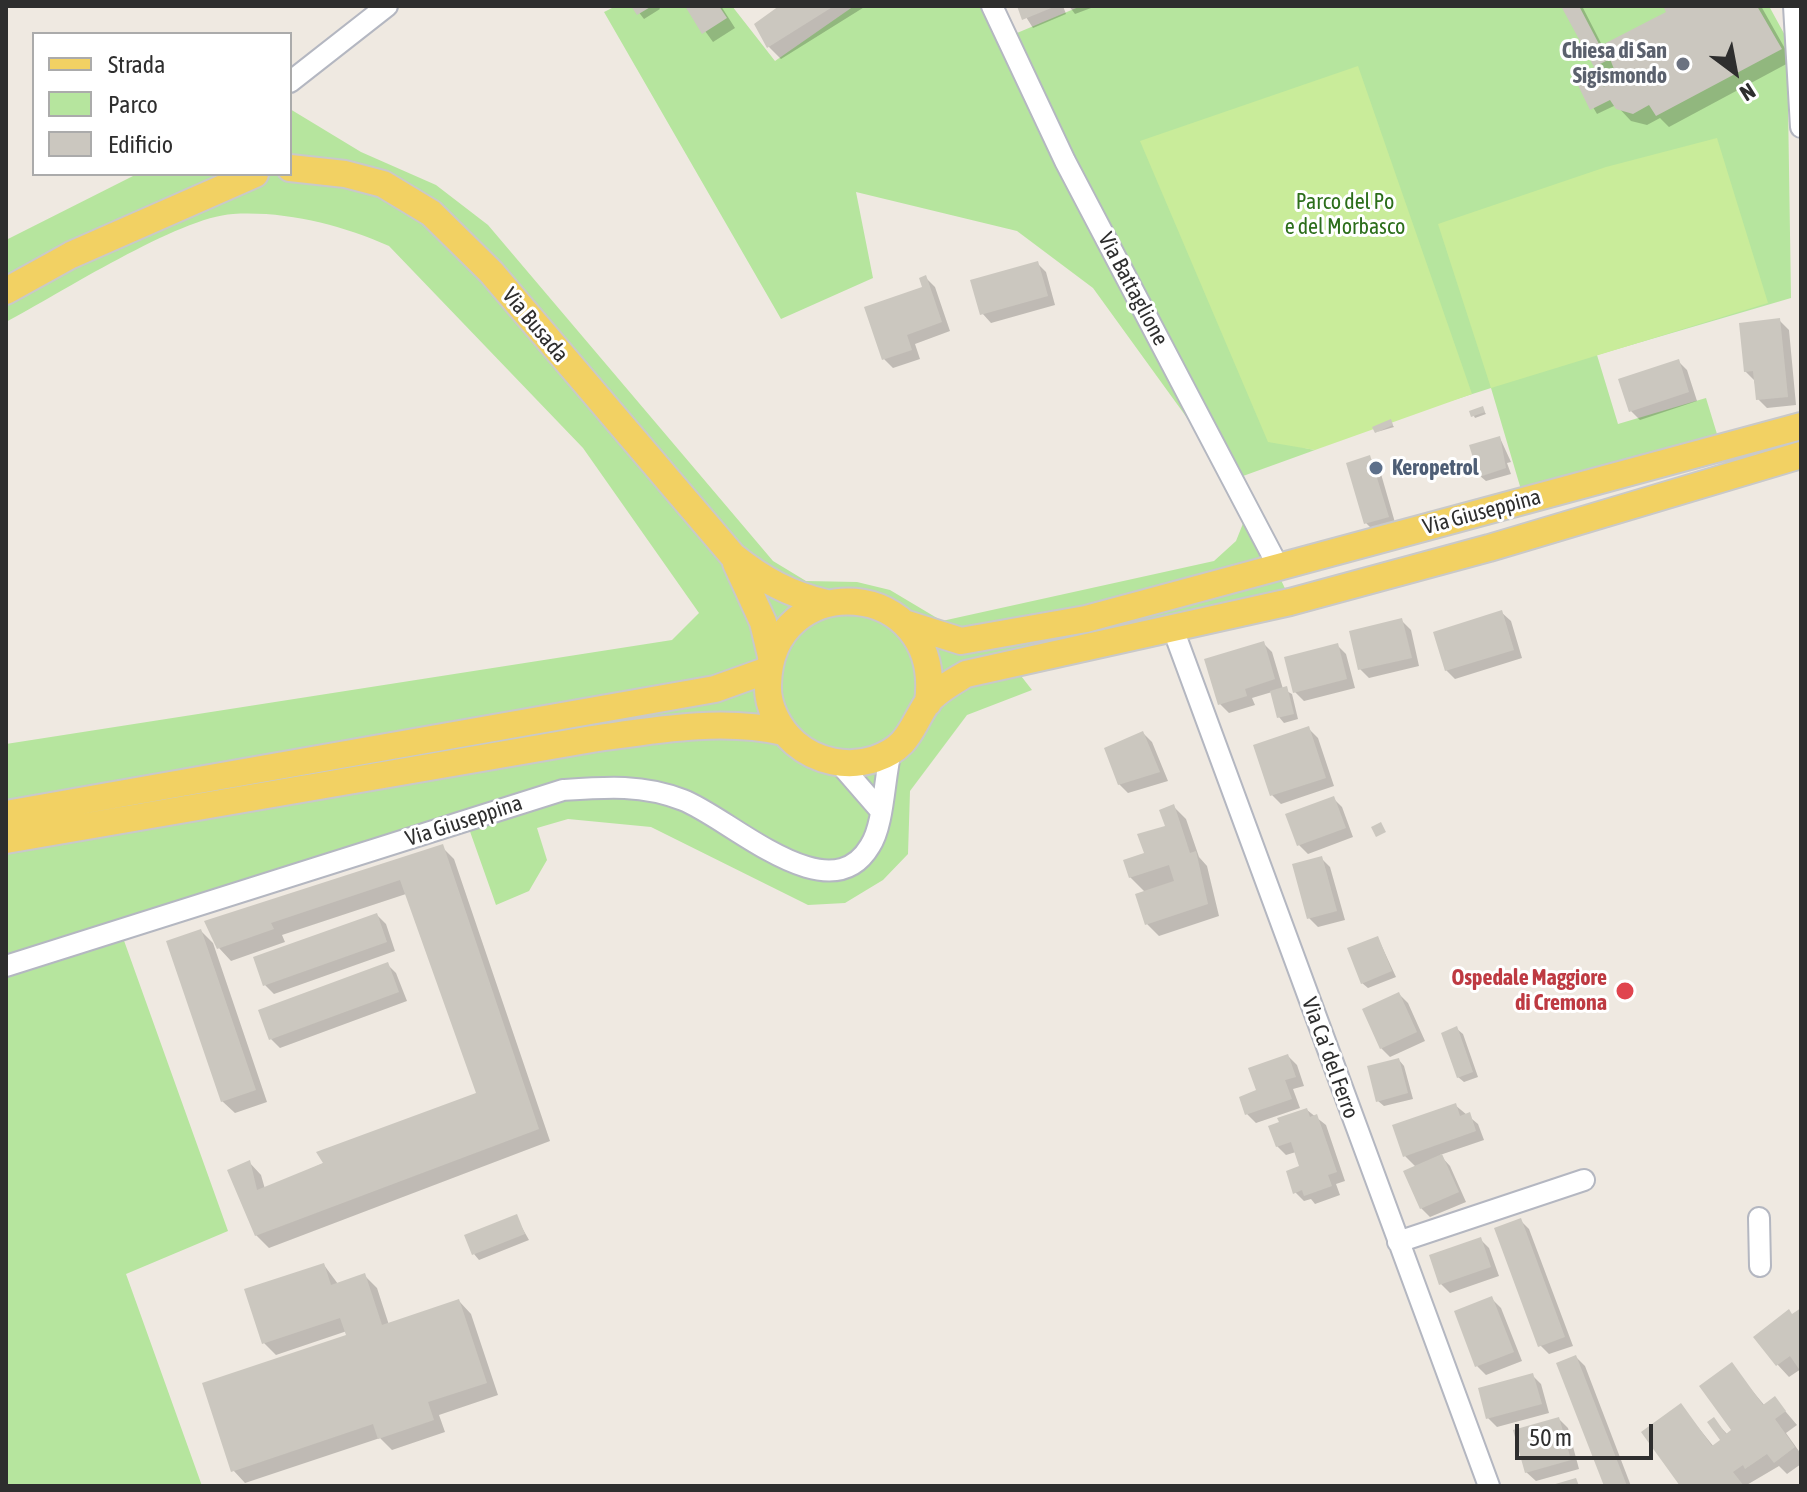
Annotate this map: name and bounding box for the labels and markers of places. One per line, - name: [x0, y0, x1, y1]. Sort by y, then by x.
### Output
- place label: Chiesa di San Sigismondo: [1562, 38, 1667, 90]
- marker: Chiesa di San Sigismondo: [1674, 55, 1692, 73]
- place label: Keropetrol: [1392, 455, 1479, 481]
- marker: Keropetrol: [1367, 459, 1385, 477]
- place label: Ospedale Maggiore di Cremona: [1451, 965, 1607, 1016]
- marker: Ospedale Maggiore di Cremona: [1614, 980, 1636, 1002]

